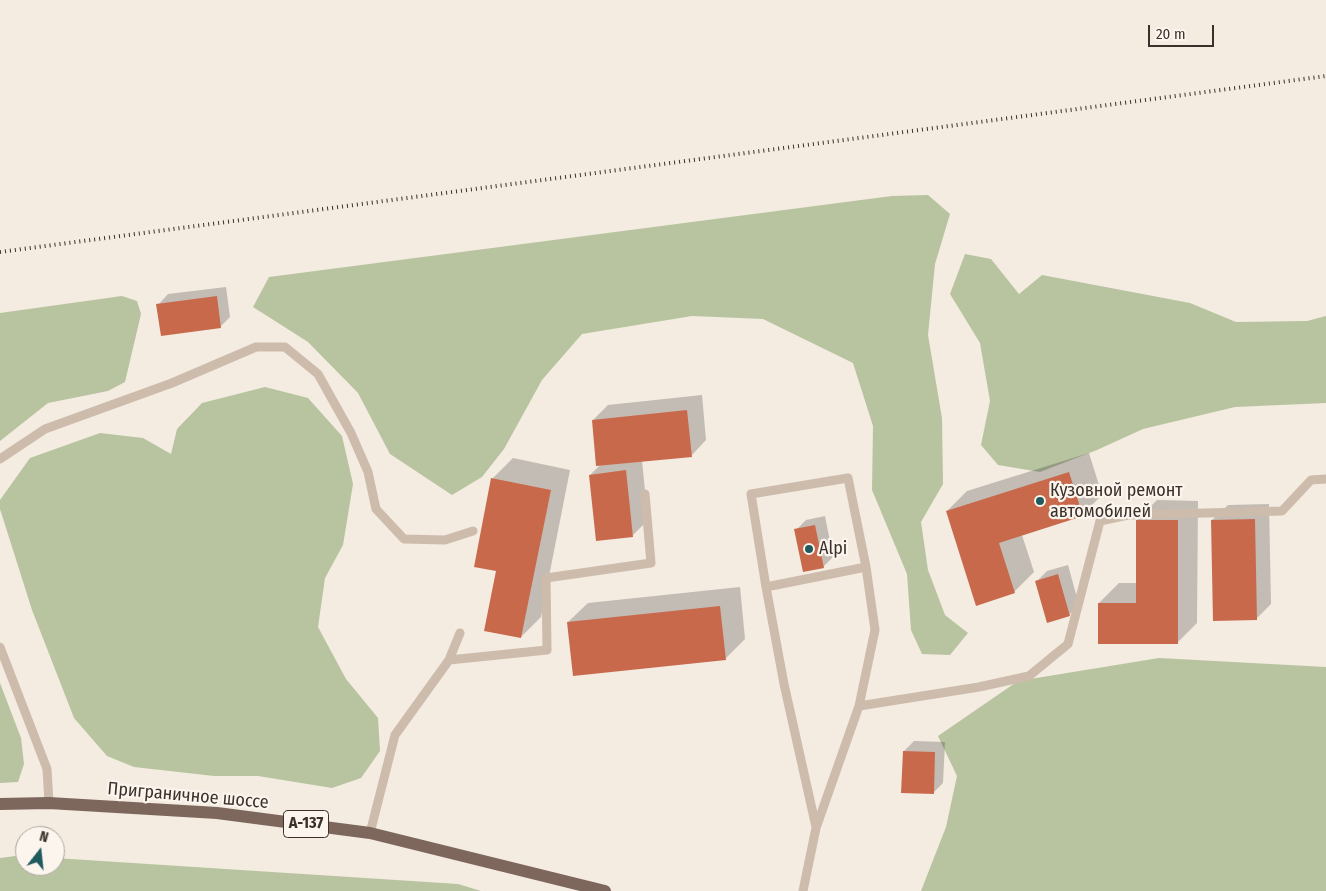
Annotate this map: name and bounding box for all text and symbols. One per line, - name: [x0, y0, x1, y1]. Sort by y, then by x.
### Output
- scale bar: [1151, 15, 1217, 47]
- text: 20 m: [1156, 25, 1186, 43]
- place label: Кузовной ремонт автомобилей: [1050, 480, 1183, 522]
- marker: Кузовной ремонт автомобилей: [1034, 495, 1046, 507]
- place label: Alpi: [819, 538, 847, 560]
- marker: Alpi: [803, 543, 815, 555]
- street label: Приграничное шоссе: [107, 778, 269, 814]
- road number: А-137: [284, 811, 328, 838]
- north arrow: [15, 826, 65, 876]
- text: N: [38, 828, 50, 846]

